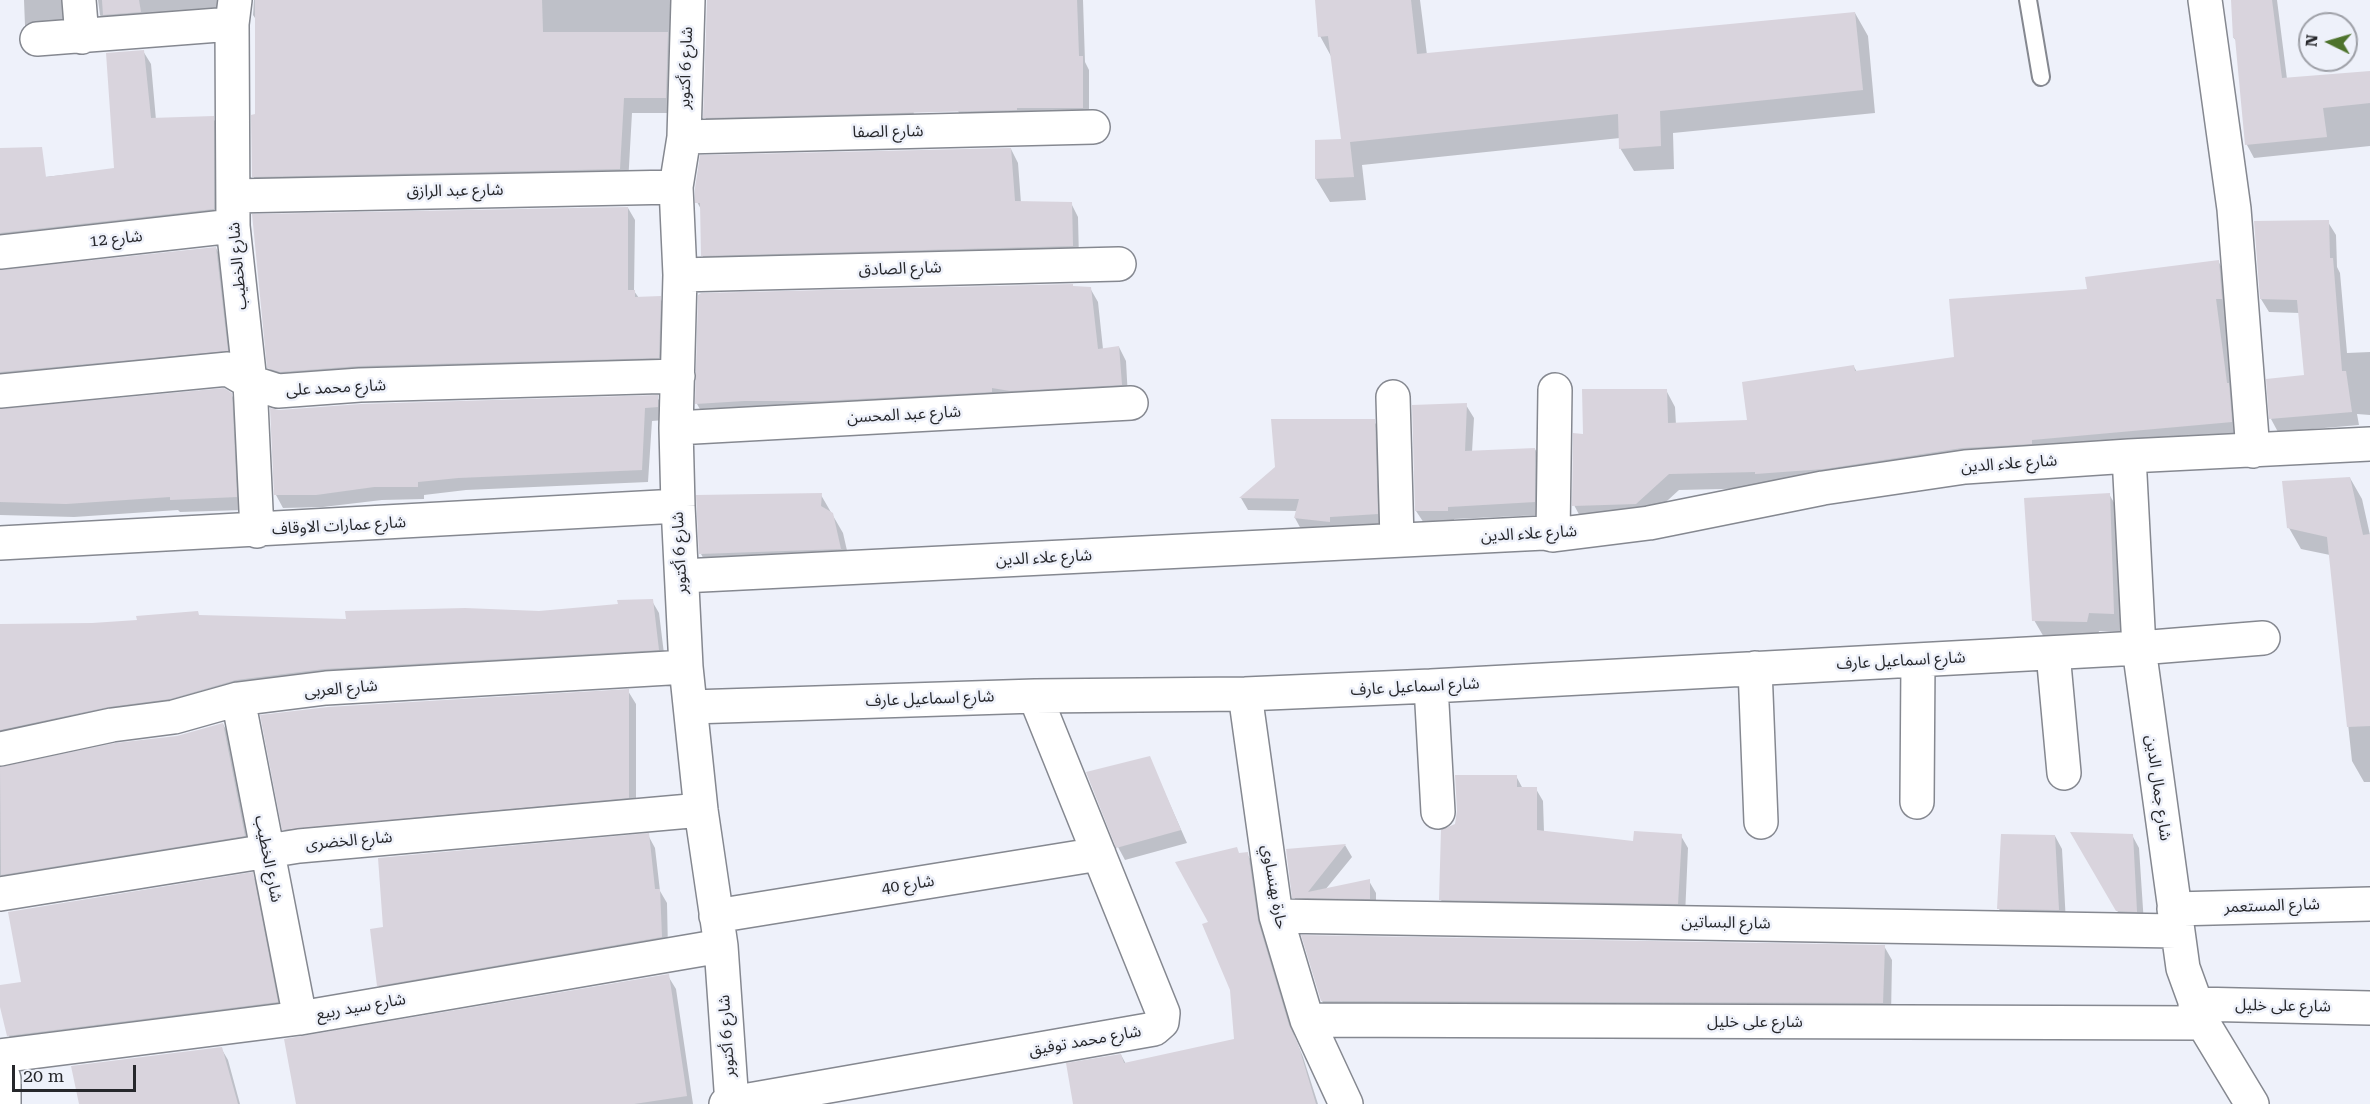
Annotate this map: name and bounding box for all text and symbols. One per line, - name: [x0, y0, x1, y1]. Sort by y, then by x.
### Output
- north arrow: [2298, 12, 2358, 72]
- street label: شارع 6 أكتوبر: [675, 26, 697, 110]
- text: N: [2302, 34, 2322, 48]
- street label: شارع الصفا: [852, 122, 924, 142]
- street label: شارع عبد الرازق: [406, 181, 504, 201]
- street label: شارع الخطيب: [225, 221, 251, 311]
- street label: شارع 12: [89, 227, 143, 251]
- street label: شارع الصادق: [858, 258, 942, 280]
- street label: شارع محمد على: [285, 376, 387, 400]
- street label: شارع عبد المحسن: [847, 402, 961, 428]
- street label: شارع علاء الدين: [1960, 451, 2058, 477]
- street label: شارع 6 أكتوبر: [668, 511, 692, 595]
- street label: شارع عمارات الاوقاف: [271, 513, 407, 539]
- street label: شارع علاء الدين: [1480, 522, 1578, 546]
- street label: شارع علاء الدين: [995, 546, 1093, 570]
- street label: شارع اسماعيل عارف: [1836, 648, 1966, 674]
- street label: شارع اسماعيل عارف: [1350, 674, 1480, 700]
- street label: شارع العربى: [304, 676, 378, 702]
- street label: شارع اسماعيل عارف: [865, 687, 995, 711]
- street label: شارع جمال الدين: [2141, 734, 2175, 842]
- street label: شارع الخطيب: [250, 814, 286, 904]
- street label: شارع الخضرى: [305, 828, 393, 854]
- street label: حارة بهنساوي: [1257, 843, 1291, 931]
- street label: شارع 40: [880, 871, 936, 899]
- street label: شارع المستعمر: [2224, 895, 2320, 917]
- street label: شارع البساتين: [1681, 913, 1771, 933]
- street label: شارع سيد ربيع: [315, 990, 407, 1024]
- street label: شارع 6 أكتوبر: [715, 994, 739, 1078]
- street label: شارع على خليل: [2235, 996, 2331, 1016]
- street label: شارع على خليل: [1707, 1012, 1803, 1032]
- street label: شارع محمد توفيق: [1027, 1022, 1143, 1060]
- scale bar: [15, 1053, 140, 1091]
- text: 20 m: [23, 1065, 64, 1086]

